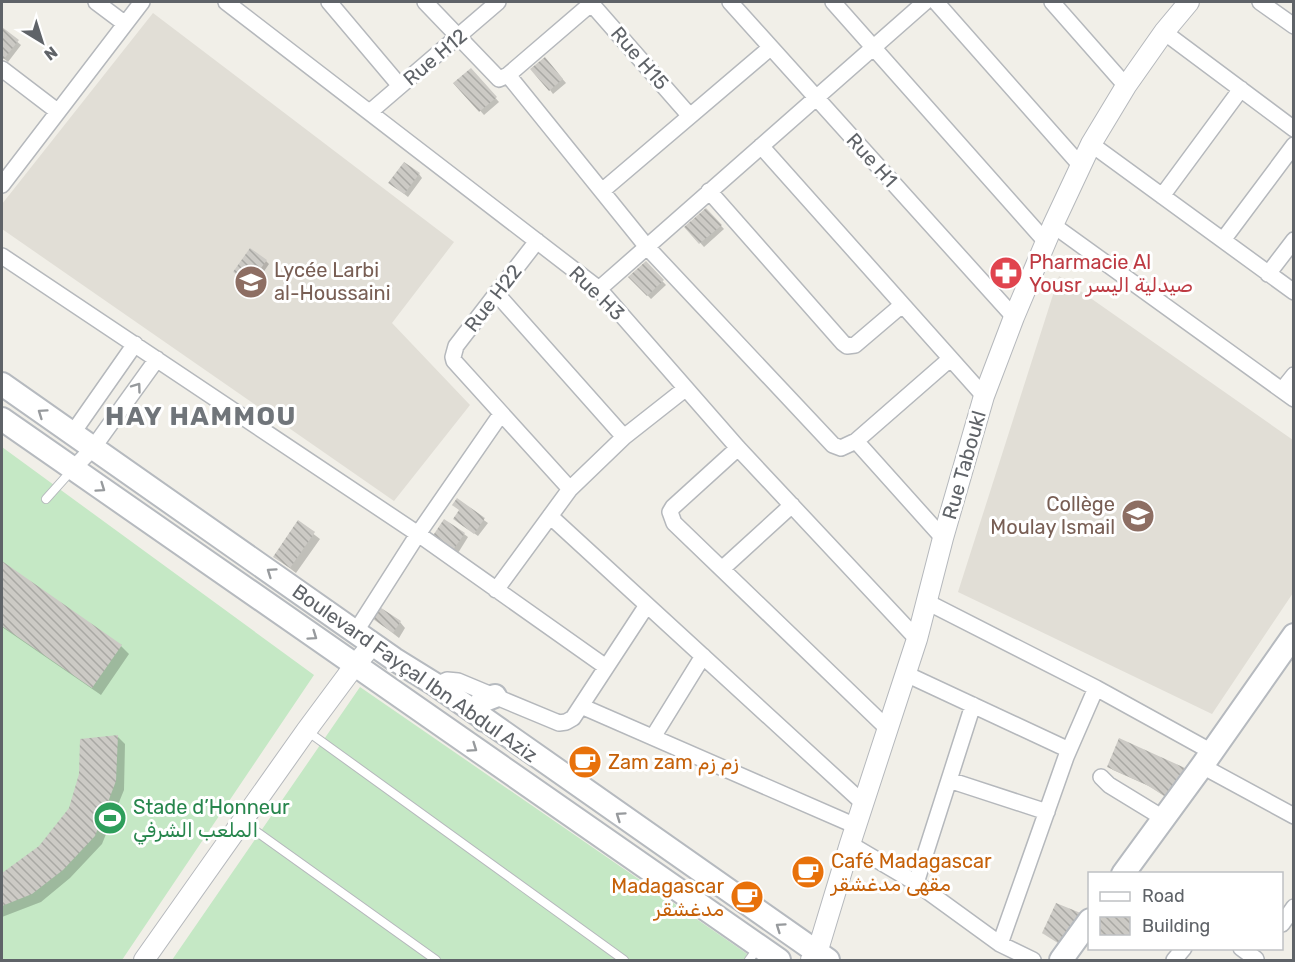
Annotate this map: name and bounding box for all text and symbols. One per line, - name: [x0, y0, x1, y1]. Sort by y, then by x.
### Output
- north arrow: [12, 12, 72, 72]
- street label: Rue H15: [606, 21, 674, 95]
- street label: Rue H12: [398, 23, 472, 91]
- text: N: [41, 42, 61, 64]
- street label: Rue H1: [842, 128, 902, 192]
- place label: Pharmacie Al Yousr صيدلية اليسر: [1029, 250, 1193, 297]
- pharmacy icon: Pharmacie Al Yousr صيدلية اليسر: [988, 255, 1024, 291]
- place label: Lycée Larbi al-Houssaini: [274, 258, 390, 305]
- street label: Rue H22: [459, 259, 527, 337]
- street label: Rue H3: [564, 261, 630, 325]
- school or university icon: Lycée Larbi al-Houssaini: [233, 264, 269, 300]
- one-way arrow: [130, 382, 141, 393]
- district label: HAY HAMMOU: [105, 401, 297, 432]
- street label: Rue Taboukl: [937, 408, 991, 522]
- one-way arrow: [38, 409, 49, 420]
- one-way arrow: [95, 481, 106, 492]
- place label: Collège Moulay Ismail: [990, 492, 1115, 539]
- school or university icon: Collège Moulay Ismail: [1120, 498, 1156, 534]
- one-way arrow: [267, 568, 278, 579]
- street label: Boulevard Fayçal Ibn Abdul Aziz: [288, 579, 542, 767]
- one-way arrow: [306, 629, 317, 640]
- one-way arrow: [466, 741, 477, 752]
- cafe icon: Zam zam زم زم: [567, 744, 603, 780]
- place label: Zam zam زم زم: [608, 750, 739, 776]
- place label: Stade d’Honneur الملعب الشرفي: [133, 795, 290, 845]
- sports icon: Stade d’Honneur الملعب الشرفي: [92, 800, 128, 836]
- one-way arrow: [616, 812, 627, 823]
- place label: Café Madagascar مقهى مدغشقر: [830, 849, 992, 896]
- cafe icon: Café Madagascar مقهى مدغشقر: [790, 854, 826, 890]
- legend: [1088, 872, 1283, 950]
- place label: Madagascar مدغشقر: [611, 874, 724, 921]
- cafe icon: Madagascar مدغشقر: [729, 879, 765, 915]
- text: Road: [1142, 885, 1185, 907]
- text: Building: [1142, 915, 1210, 937]
- one-way arrow: [776, 923, 787, 934]

